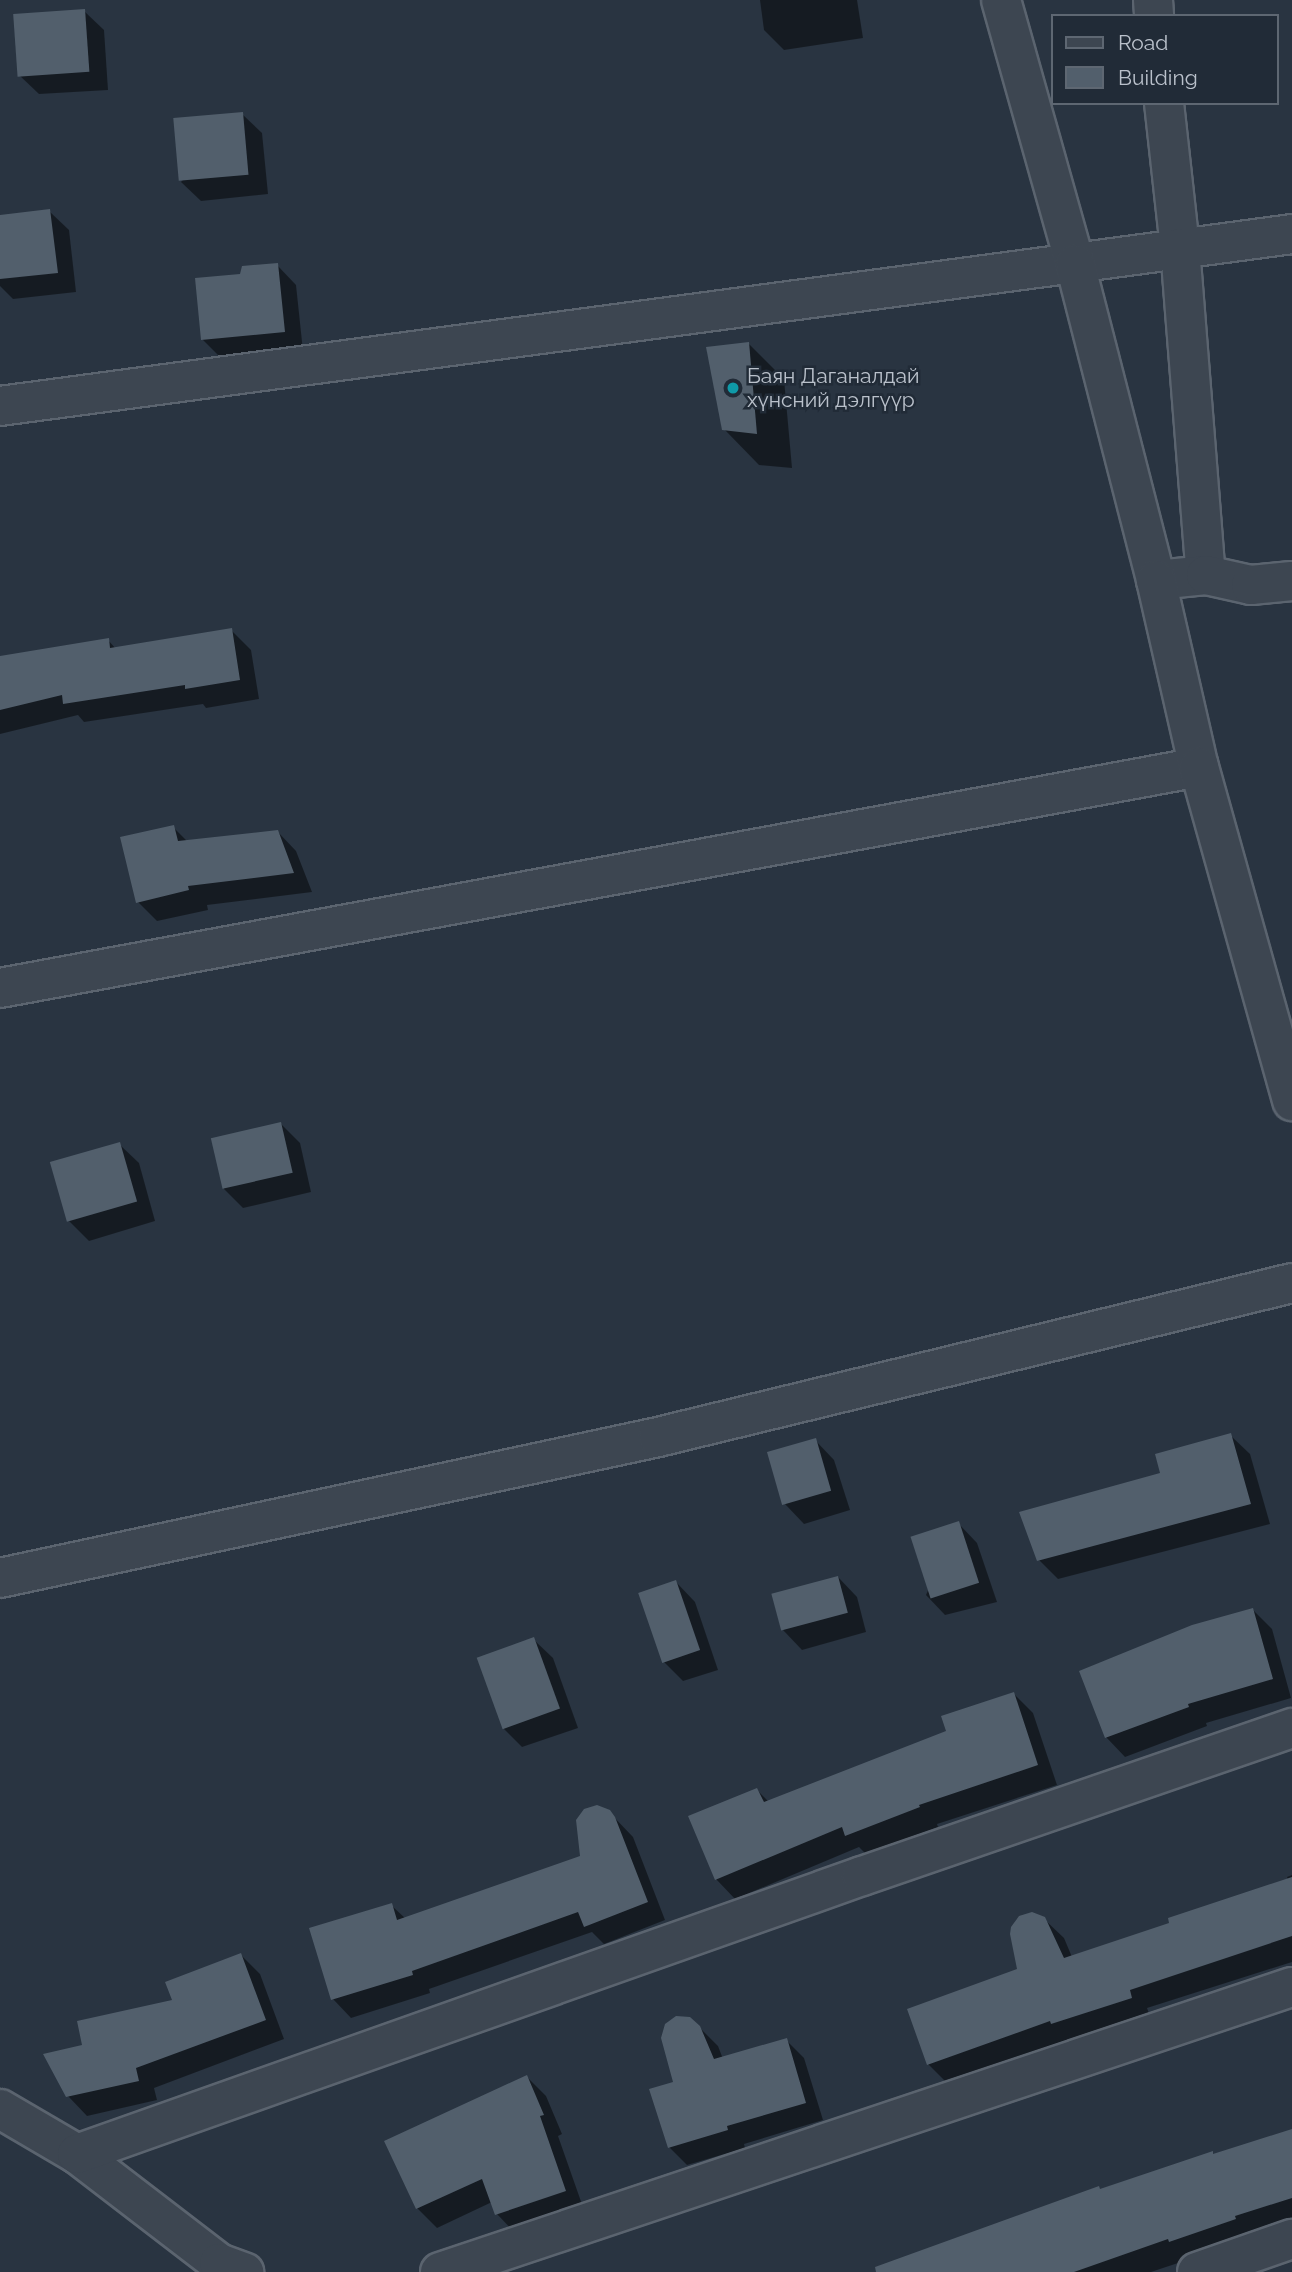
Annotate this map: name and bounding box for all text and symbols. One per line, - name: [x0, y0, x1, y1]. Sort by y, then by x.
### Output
- legend: [1050, 14, 1278, 105]
- text: Road: [1118, 30, 1168, 55]
- text: Building: [1118, 65, 1198, 90]
- place label: Баян Даганалдай хүнсний дэлгүүр: [747, 363, 919, 413]
- marker: Баян Даганалдай хүнсний дэлгүүр: [725, 380, 741, 396]

